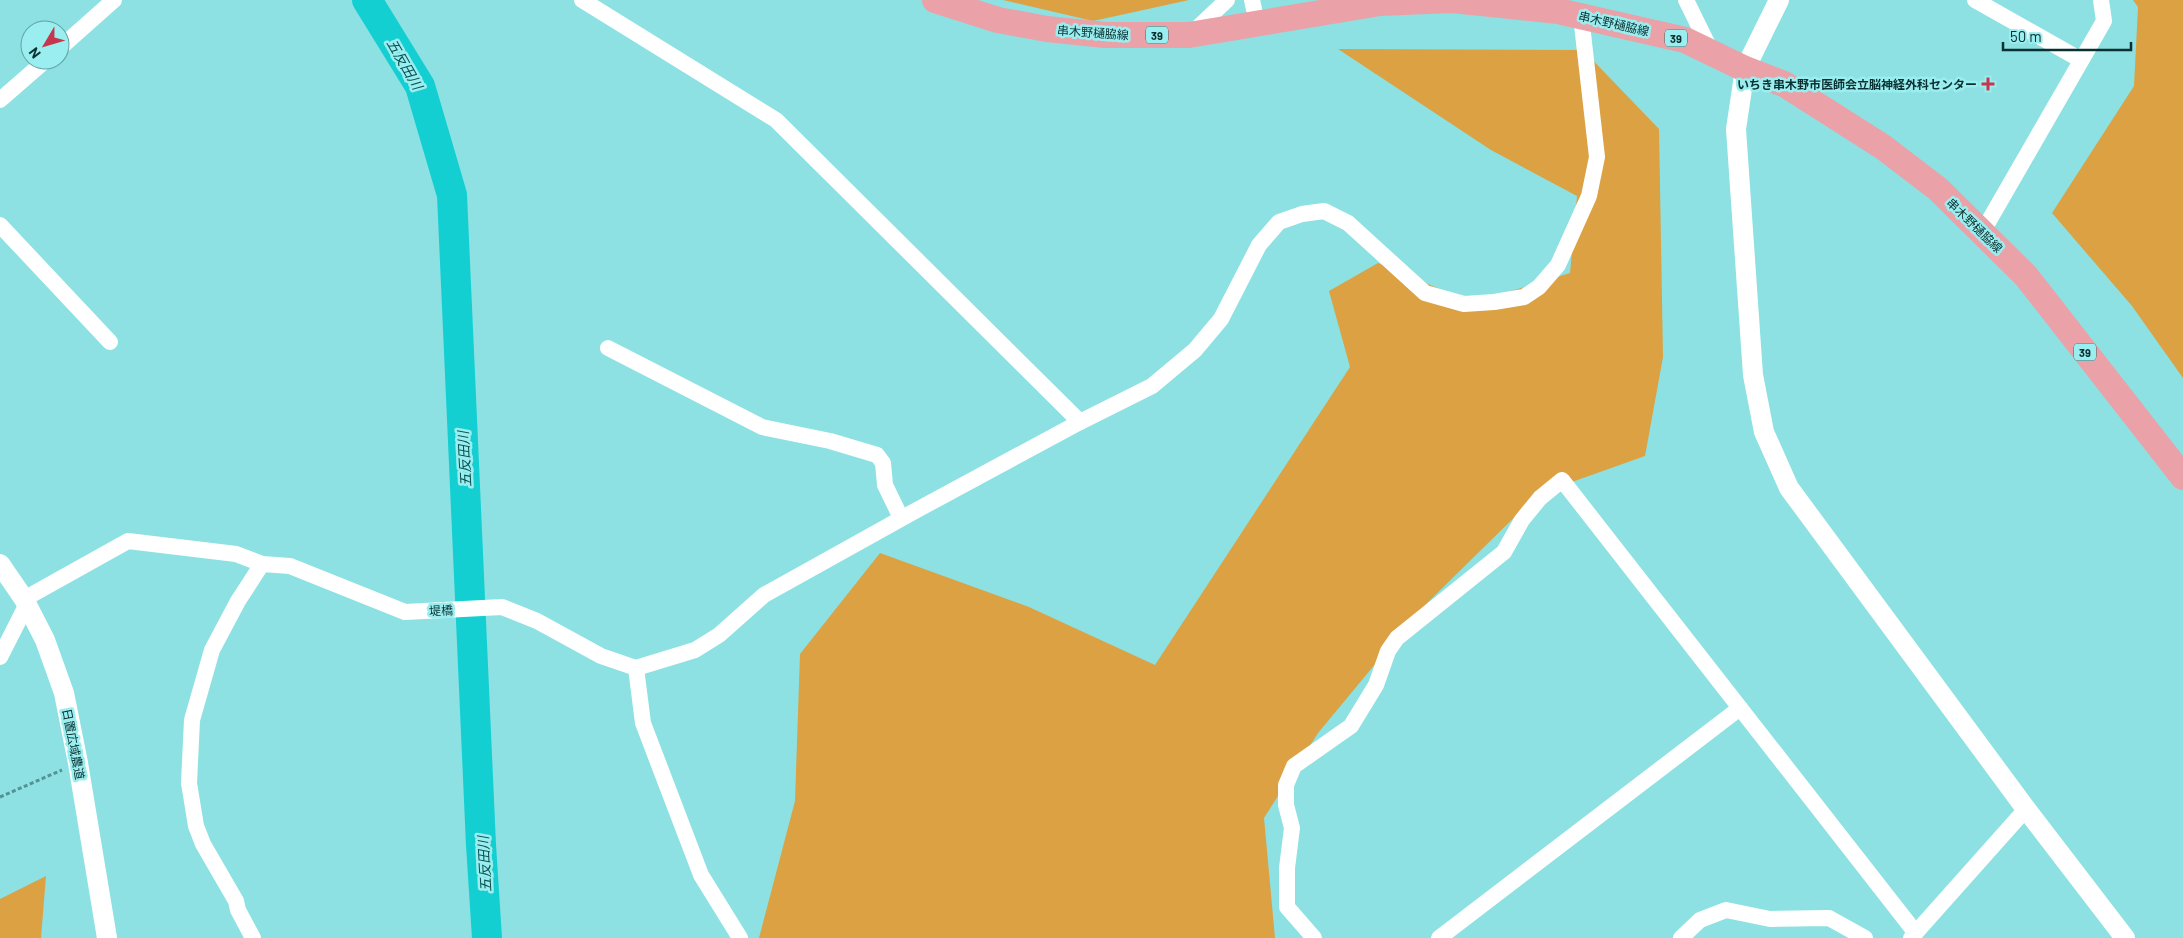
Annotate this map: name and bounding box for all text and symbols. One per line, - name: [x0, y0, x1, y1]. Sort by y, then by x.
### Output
- street label: 串木野樋脇線: [1577, 8, 1651, 38]
- north arrow: [20, 20, 70, 70]
- scale bar: [2003, 20, 2130, 52]
- street label: 串木野樋脇線: [1057, 23, 1129, 41]
- road number: 39: [1146, 26, 1168, 44]
- text: 50 m: [2010, 27, 2042, 45]
- road number: 39: [1665, 29, 1687, 46]
- water label: 五反田川: [384, 36, 427, 94]
- text: N: [25, 44, 44, 62]
- place label: いちき串木野市医師会立脳神経外科センター: [1737, 77, 1977, 91]
- marker: いちき串木野市医師会立脳神経外科センター: [1981, 77, 1995, 91]
- street label: 串木野樋脇線: [1944, 195, 2006, 255]
- road number: 39: [2074, 344, 2096, 361]
- water label: 五反田川: [454, 429, 474, 487]
- street label: 堤橋: [429, 602, 453, 618]
- street label: 日置広域農道: [60, 707, 88, 781]
- water label: 五反田川: [474, 834, 494, 892]

